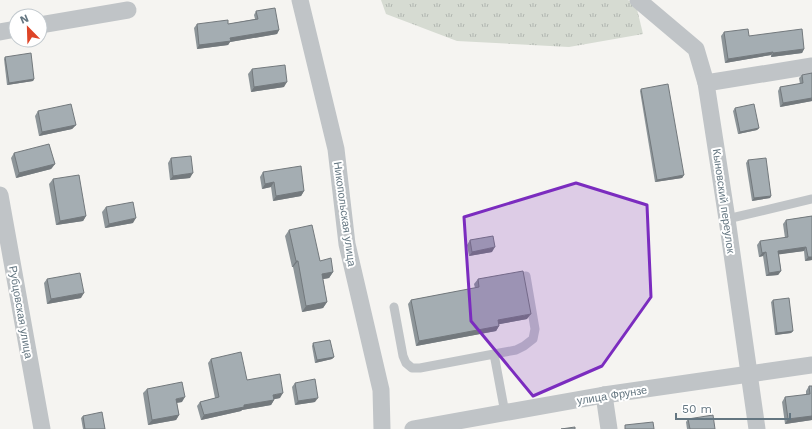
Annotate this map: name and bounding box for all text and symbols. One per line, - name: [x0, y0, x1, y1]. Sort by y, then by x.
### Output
- north arrow: [8, 8, 48, 48]
- text: N: [18, 12, 31, 27]
- street label: Кыновский переулок: [710, 148, 737, 254]
- street label: Никопольская улица: [331, 161, 358, 268]
- street label: Рубцовская улица: [6, 265, 35, 360]
- street label: улица Фрунзе: [576, 384, 648, 407]
- scale bar: [676, 395, 790, 421]
- text: 50 m: [682, 402, 712, 416]

